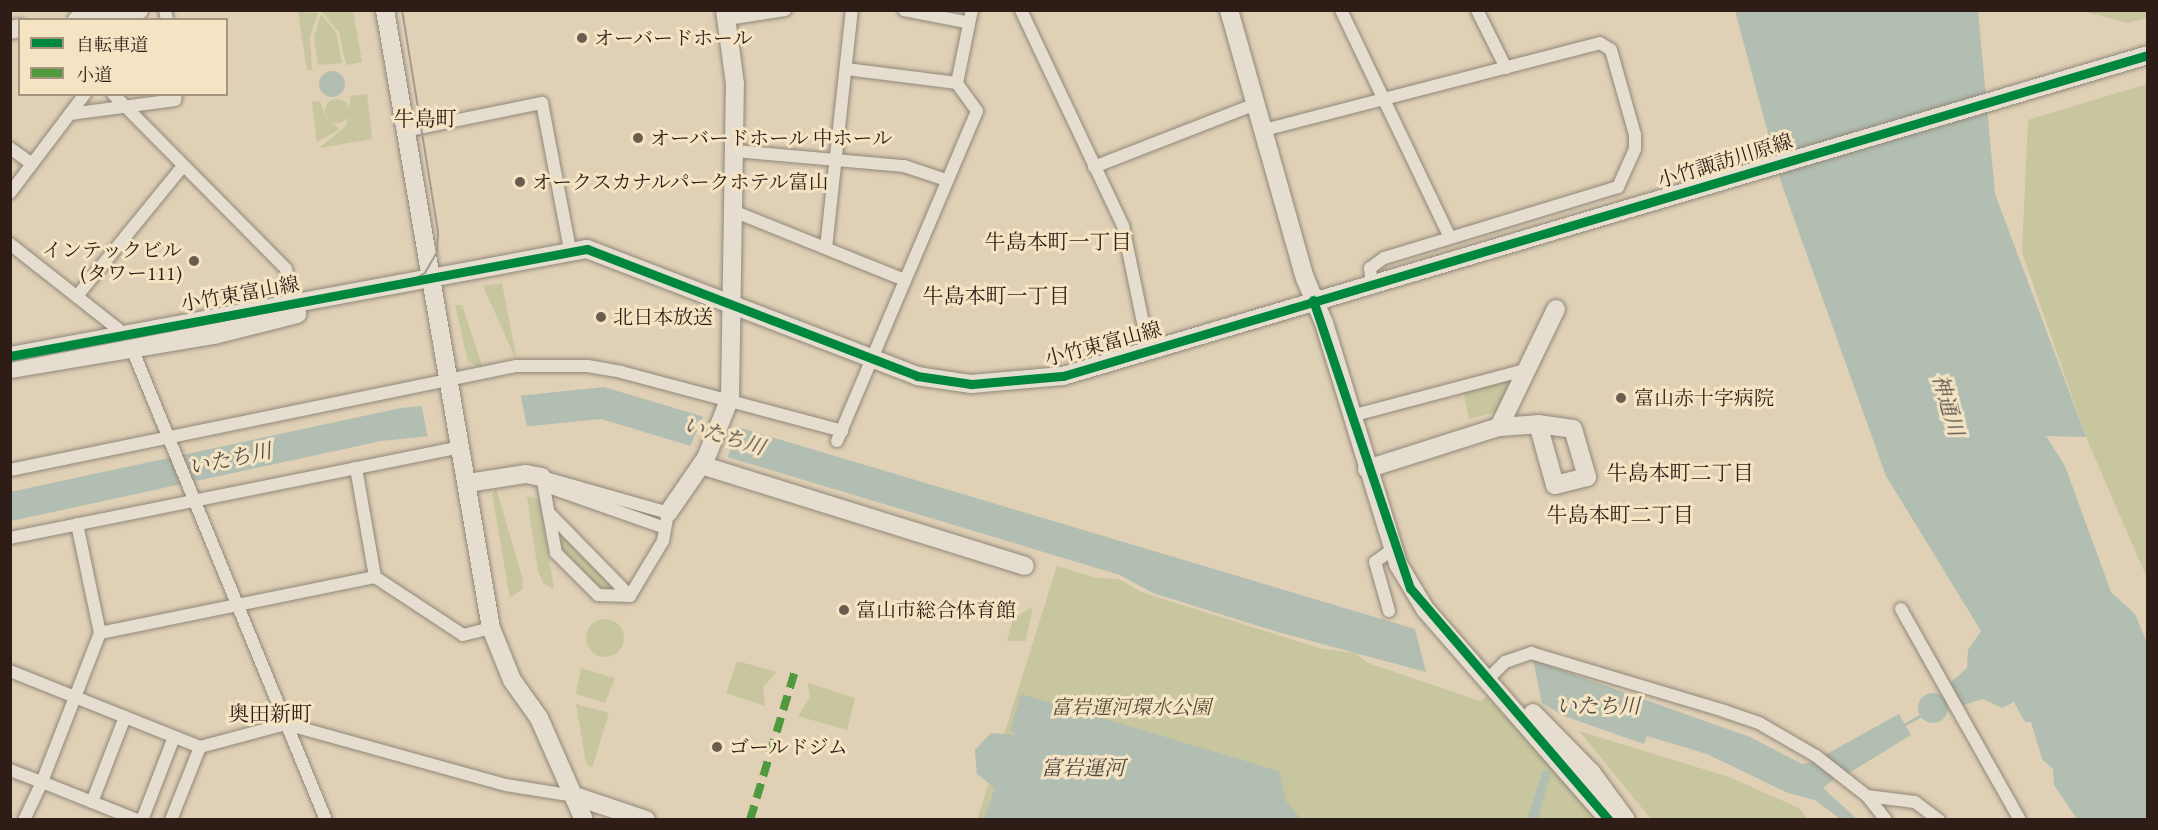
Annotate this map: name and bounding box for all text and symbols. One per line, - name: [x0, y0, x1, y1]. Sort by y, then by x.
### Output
- legend: [18, 18, 228, 96]
- place label: オーバードホール: [594, 26, 754, 50]
- marker: オーバードホール: [575, 31, 589, 45]
- text: 自転車道: [76, 33, 148, 56]
- text: 小道: [76, 63, 112, 86]
- district label: 牛島町: [394, 106, 456, 132]
- place label: オーバードホール 中ホール: [650, 126, 894, 150]
- street label: 小竹諏訪川原線: [1655, 129, 1795, 193]
- marker: オーバードホール 中ホール: [631, 131, 645, 145]
- place label: オークスカナルパークホテル富山: [532, 170, 832, 194]
- marker: オークスカナルパークホテル富山: [513, 175, 527, 189]
- district label: 牛島本町一丁目: [985, 229, 1131, 255]
- place label: インテックビル (タワー111): [42, 238, 182, 285]
- marker: インテックビル (タワー111): [187, 254, 201, 268]
- street label: 小竹東富山線: [179, 272, 301, 316]
- district label: 牛島本町一丁目: [923, 283, 1069, 309]
- place label: 北日本放送: [613, 305, 713, 329]
- marker: 北日本放送: [594, 310, 608, 324]
- street label: 小竹東富山線: [1042, 317, 1164, 371]
- water label: 神通川: [1927, 371, 1969, 439]
- place label: 富山赤十字病院: [1634, 386, 1774, 410]
- marker: 富山赤十字病院: [1612, 389, 1630, 407]
- water label: いたち川: [680, 412, 768, 460]
- water label: いたち川: [186, 438, 274, 480]
- district label: 牛島本町二丁目: [1607, 460, 1753, 486]
- district label: 牛島本町二丁目: [1547, 502, 1693, 528]
- place label: 富山市総合体育館: [856, 598, 1016, 622]
- marker: 富山市総合体育館: [837, 603, 851, 617]
- water label: いたち川: [1556, 693, 1640, 719]
- park label: 富岩運河環水公園: [1051, 695, 1211, 719]
- district label: 奥田新町: [228, 701, 312, 727]
- place label: ゴールドジム: [729, 735, 849, 759]
- marker: ゴールドジム: [710, 740, 724, 754]
- water label: 富岩運河: [1041, 755, 1125, 781]

